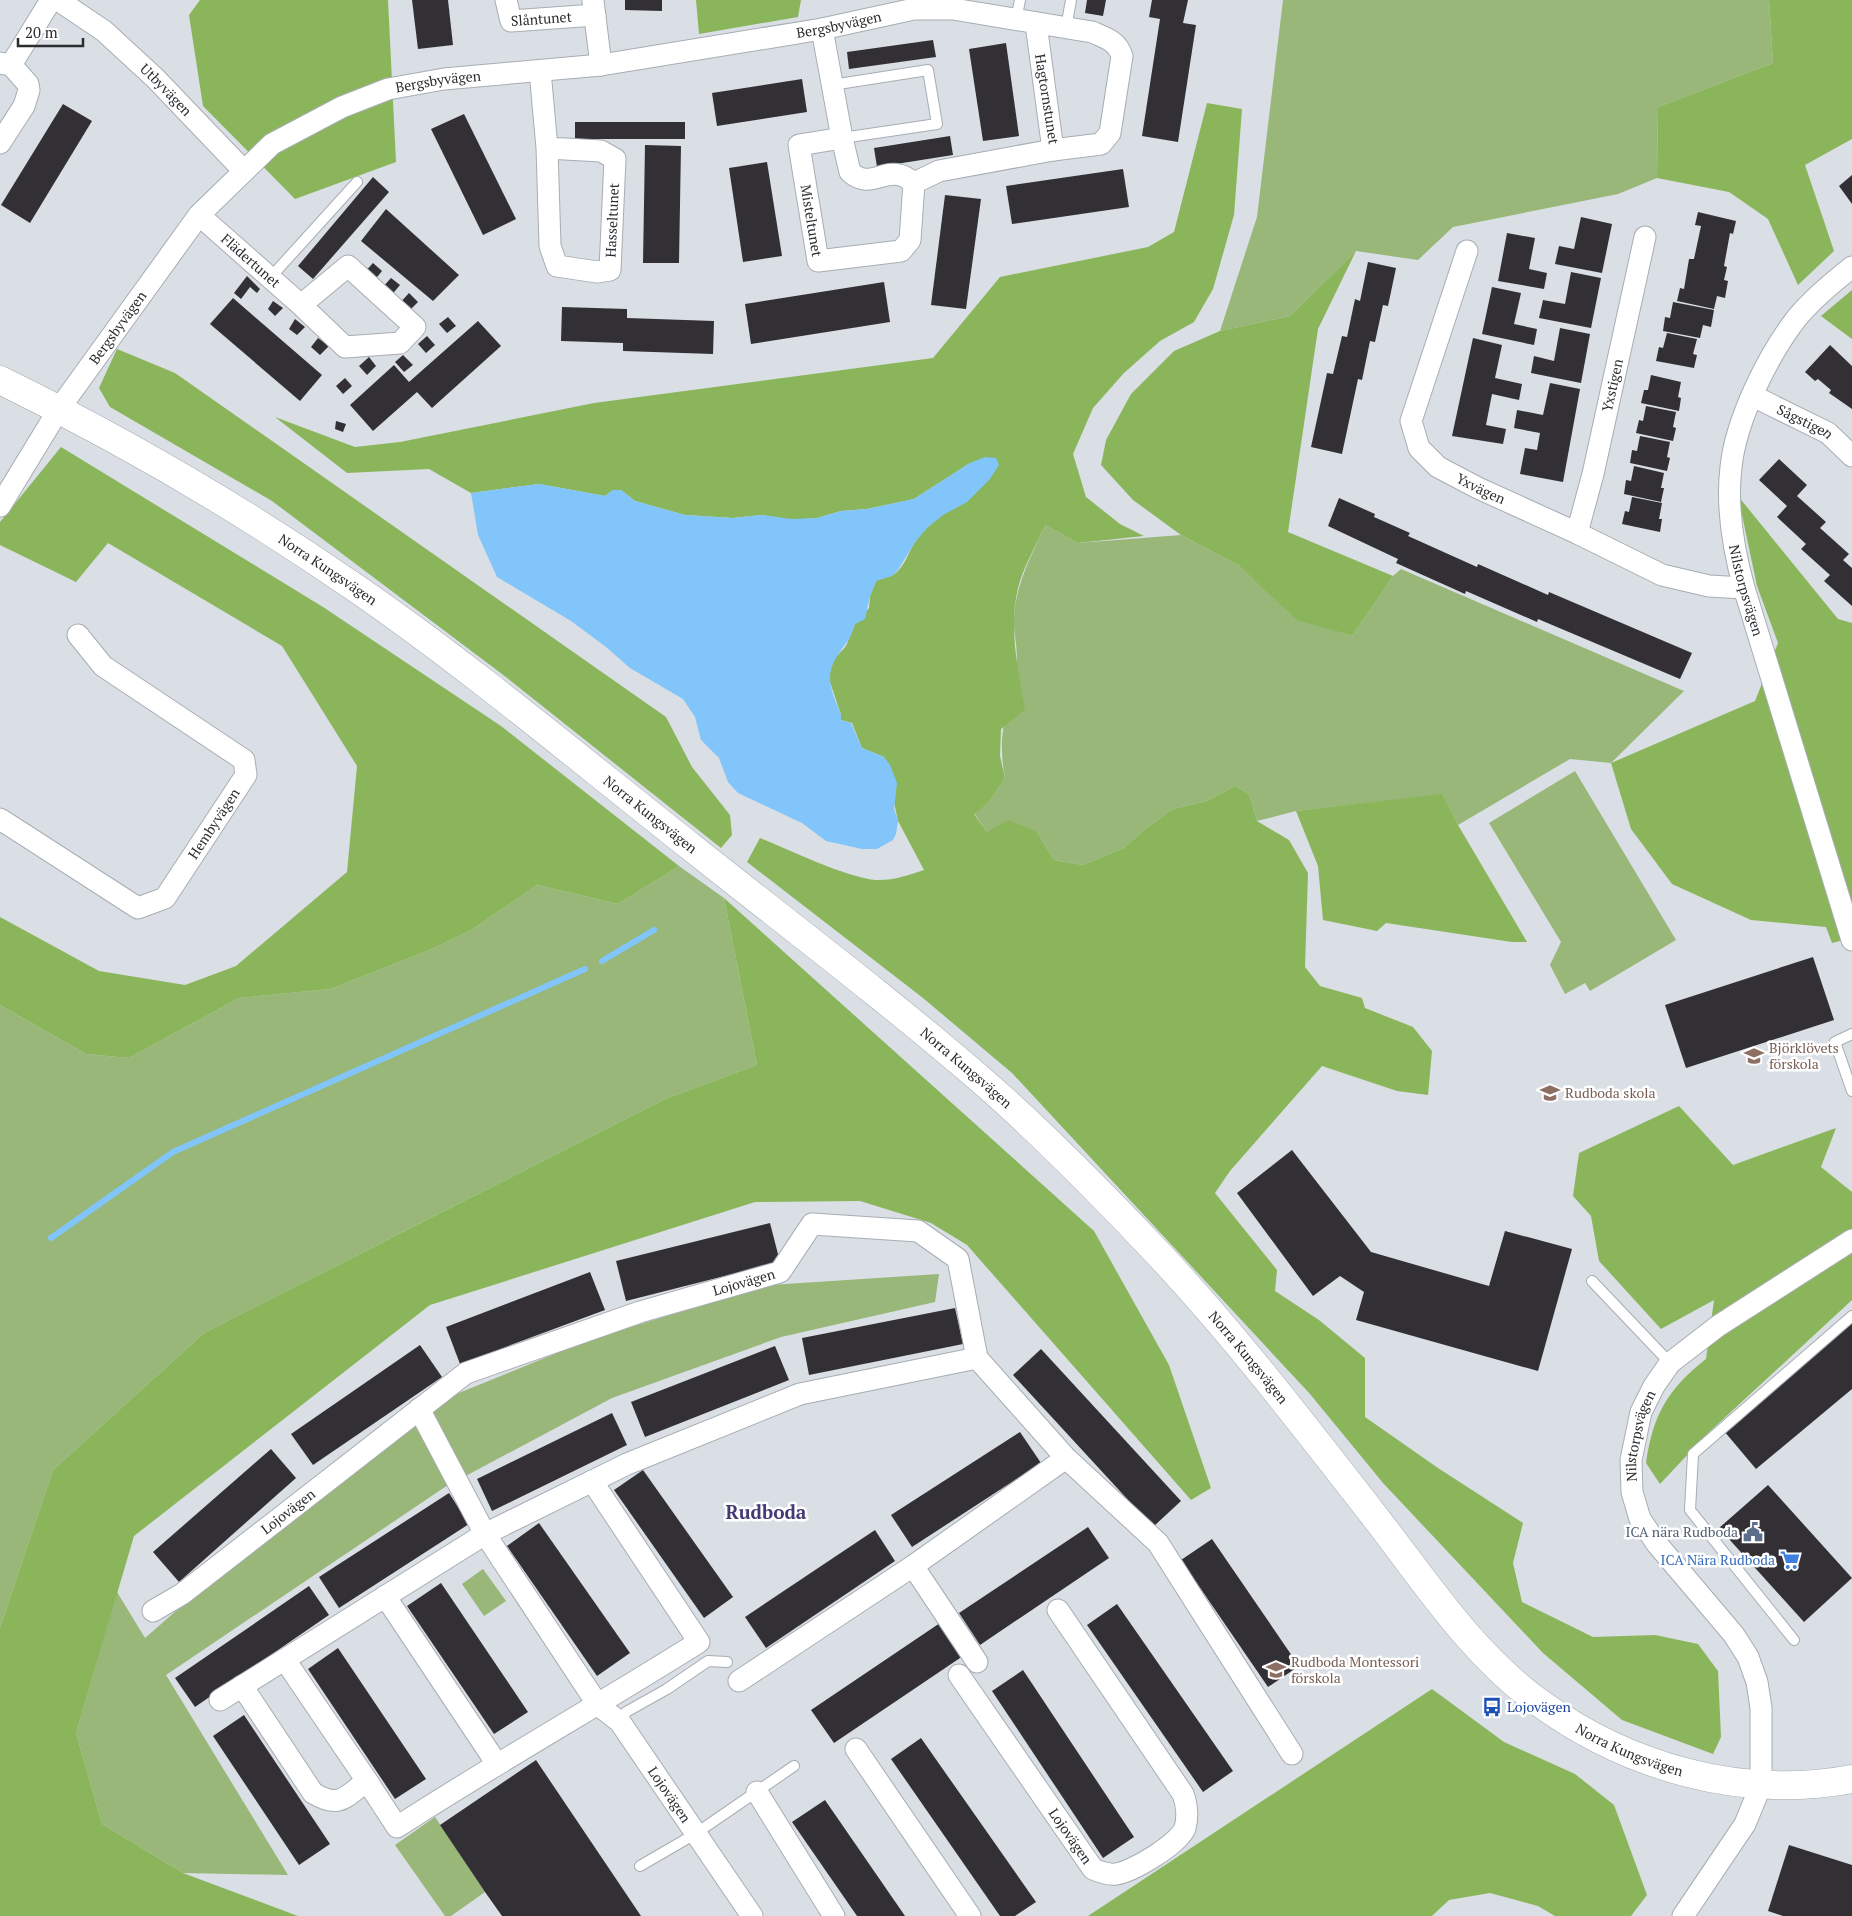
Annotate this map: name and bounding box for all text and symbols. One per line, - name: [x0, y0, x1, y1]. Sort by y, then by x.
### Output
- street label: Bergsbyvägen: [795, 6, 884, 42]
- street label: Slåntunet: [510, 7, 573, 30]
- scale bar: [18, 15, 82, 47]
- text: 20 m: [25, 22, 58, 42]
- street label: Hagtornstunet: [1031, 52, 1064, 146]
- street label: Utbyvägen: [136, 59, 197, 120]
- street label: Bergsbyvägen: [394, 66, 482, 97]
- street label: Hasseltunet: [601, 182, 623, 258]
- street label: Misteltunet: [797, 183, 827, 259]
- street label: Flädertunet: [217, 229, 285, 292]
- street label: Bergsbyvägen: [84, 286, 151, 368]
- street label: Yxstigen: [1597, 356, 1627, 413]
- street label: Sågstigen: [1774, 399, 1839, 443]
- street label: Yxvägen: [1453, 468, 1509, 508]
- street label: Norra Kungsvägen: [275, 529, 382, 610]
- street label: Nilstorpsvägen: [1725, 543, 1768, 639]
- street label: Norra Kungsvägen: [600, 771, 702, 858]
- street label: Hembyvägen: [183, 784, 244, 863]
- street label: Norra Kungsvägen: [917, 1023, 1017, 1112]
- place label: Björklövets förskola: [1769, 1038, 1839, 1073]
- school or university icon: Björklövets förskola: [1743, 1045, 1765, 1067]
- school or university icon: Rudboda skola: [1539, 1082, 1561, 1104]
- place label: Rudboda skola: [1565, 1083, 1655, 1102]
- street label: Lojovägen: [711, 1264, 778, 1300]
- street label: Norra Kungsvägen: [1205, 1307, 1293, 1408]
- street label: Nilstorpsvägen: [1621, 1386, 1660, 1482]
- street label: Lojovägen: [257, 1484, 319, 1538]
- district label: Rudboda: [726, 1499, 807, 1524]
- public building icon: ICA nära Rudboda: [1742, 1521, 1764, 1543]
- place label: ICA nära Rudboda: [1626, 1522, 1738, 1541]
- supermarket icon: ICA Nära Rudboda: [1779, 1549, 1801, 1571]
- place label: ICA Nära Rudboda: [1661, 1550, 1775, 1569]
- place label: Rudboda Montessori förskola: [1291, 1652, 1419, 1687]
- school or university icon: Rudboda Montessori förskola: [1265, 1659, 1287, 1681]
- bus stop icon: Lojovägen: [1481, 1696, 1503, 1718]
- place label: Lojovägen: [1507, 1697, 1572, 1716]
- street label: Norra Kungsvägen: [1572, 1719, 1686, 1780]
- street label: Lojovägen: [644, 1763, 696, 1827]
- street label: Lojovägen: [1045, 1804, 1097, 1868]

